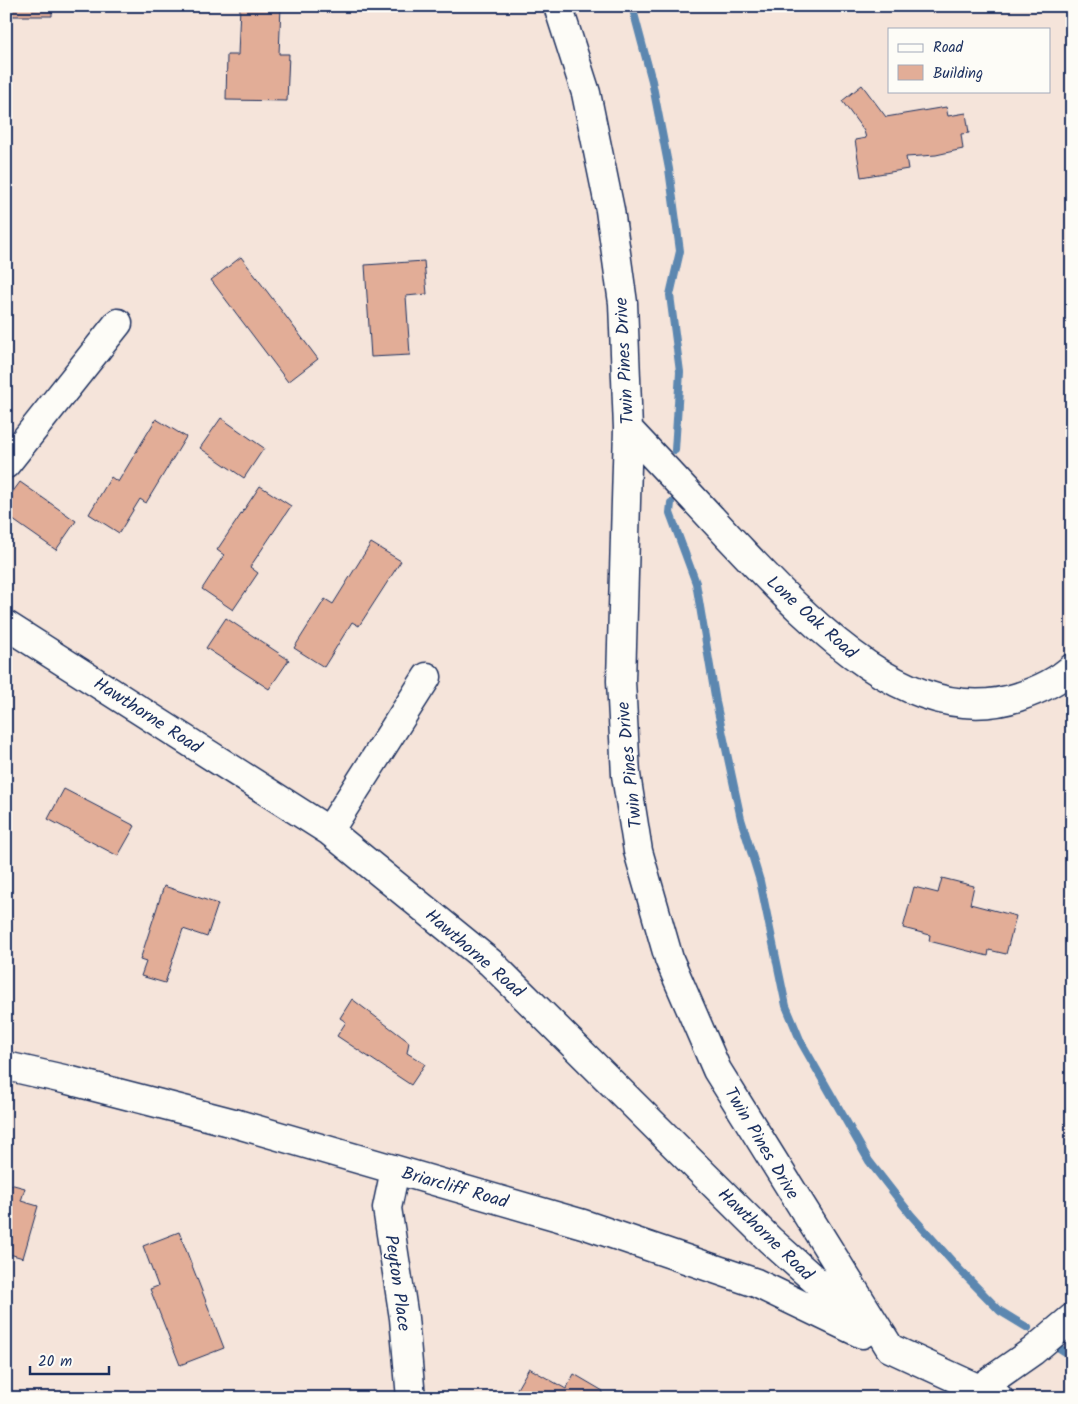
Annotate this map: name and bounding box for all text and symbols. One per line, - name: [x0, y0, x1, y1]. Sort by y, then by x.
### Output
- legend: [888, 28, 1050, 92]
- text: Road: [933, 36, 964, 60]
- text: Building: [933, 62, 983, 86]
- street label: Twin Pines Drive: [608, 297, 643, 425]
- street label: Lone Oak Road: [759, 569, 864, 668]
- street label: Hawthorne Road: [87, 670, 208, 763]
- street label: Twin Pines Drive: [609, 700, 652, 830]
- street label: Hawthorne Road: [418, 902, 531, 1007]
- street label: Twin Pines Drive: [716, 1082, 806, 1206]
- street label: Briarcliff Road: [398, 1159, 512, 1218]
- street label: Hawthorne Road: [710, 1181, 820, 1289]
- street label: Peyton Place: [375, 1233, 418, 1333]
- scale bar: [30, 1344, 109, 1376]
- text: 20 m: [38, 1350, 72, 1374]

